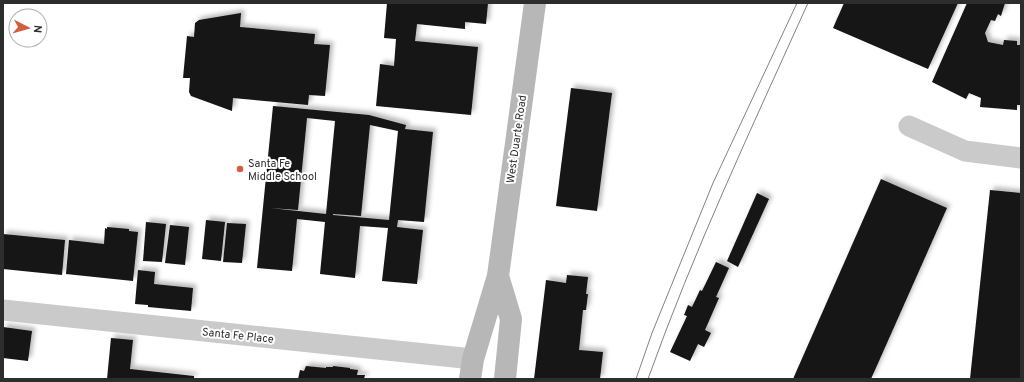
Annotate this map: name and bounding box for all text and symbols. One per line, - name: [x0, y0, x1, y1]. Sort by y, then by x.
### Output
- north arrow: [8, 8, 48, 48]
- text: N: [30, 24, 44, 34]
- street label: West Duarte Road: [504, 94, 530, 184]
- place label: Santa Fe Middle School: [248, 157, 317, 184]
- marker: Santa Fe Middle School: [235, 164, 245, 174]
- street label: Santa Fe Place: [201, 325, 275, 347]

